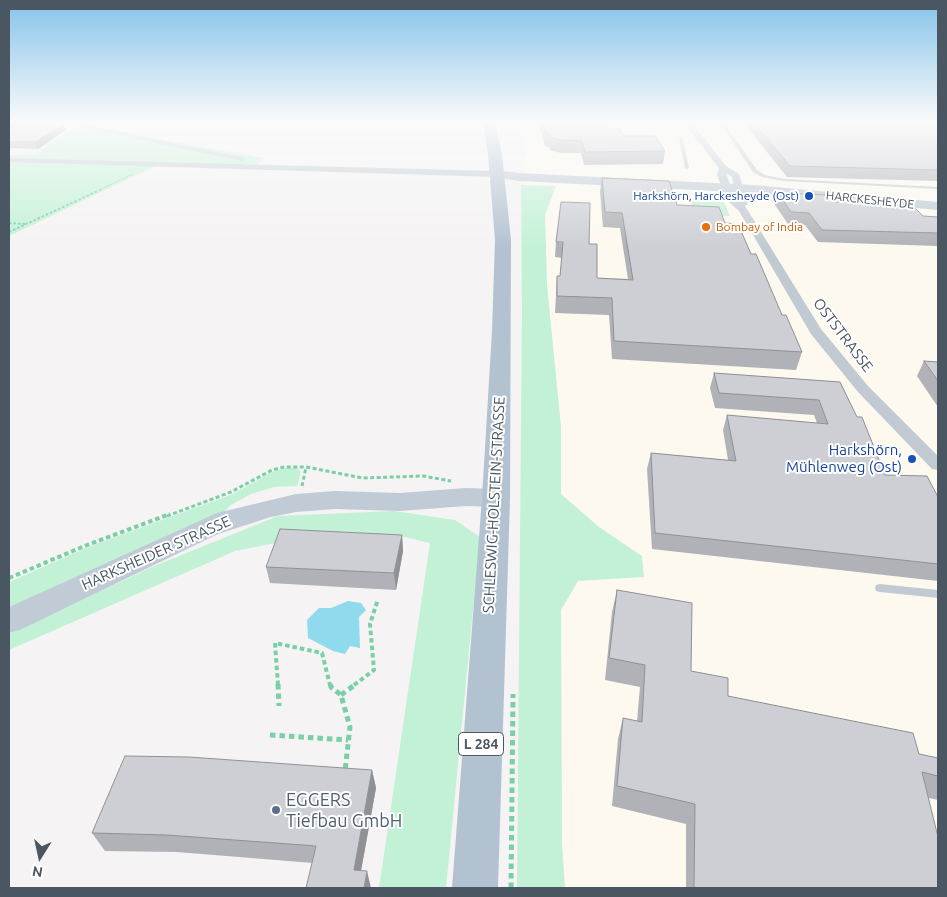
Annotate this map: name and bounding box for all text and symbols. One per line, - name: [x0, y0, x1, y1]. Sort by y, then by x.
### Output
- street label: HARCKESHEYDE: [825, 188, 915, 212]
- place label: Harkshörn, Harckesheyde (Ost): [633, 189, 799, 203]
- marker: Harkshörn, Harckesheyde (Ost): [803, 190, 815, 202]
- place label: Bombay of India: [716, 220, 803, 234]
- marker: Bombay of India: [700, 221, 712, 233]
- street label: OSTSTRASSE: [809, 294, 877, 376]
- street label: SCHLESWIG-HOLSTEIN-STRASSE: [479, 396, 509, 614]
- place label: Harkshörn, Mühlenweg (Ost): [786, 441, 902, 476]
- marker: Harkshörn, Mühlenweg (Ost): [906, 453, 918, 465]
- street label: HARKSHEIDER STRASSE: [79, 512, 233, 594]
- road number: L 284: [458, 732, 504, 756]
- place label: EGGERS Tiefbau GmbH: [286, 789, 402, 832]
- marker: EGGERS Tiefbau GmbH: [270, 804, 282, 816]
- north arrow: [15, 832, 65, 882]
- text: N: [31, 863, 44, 881]

